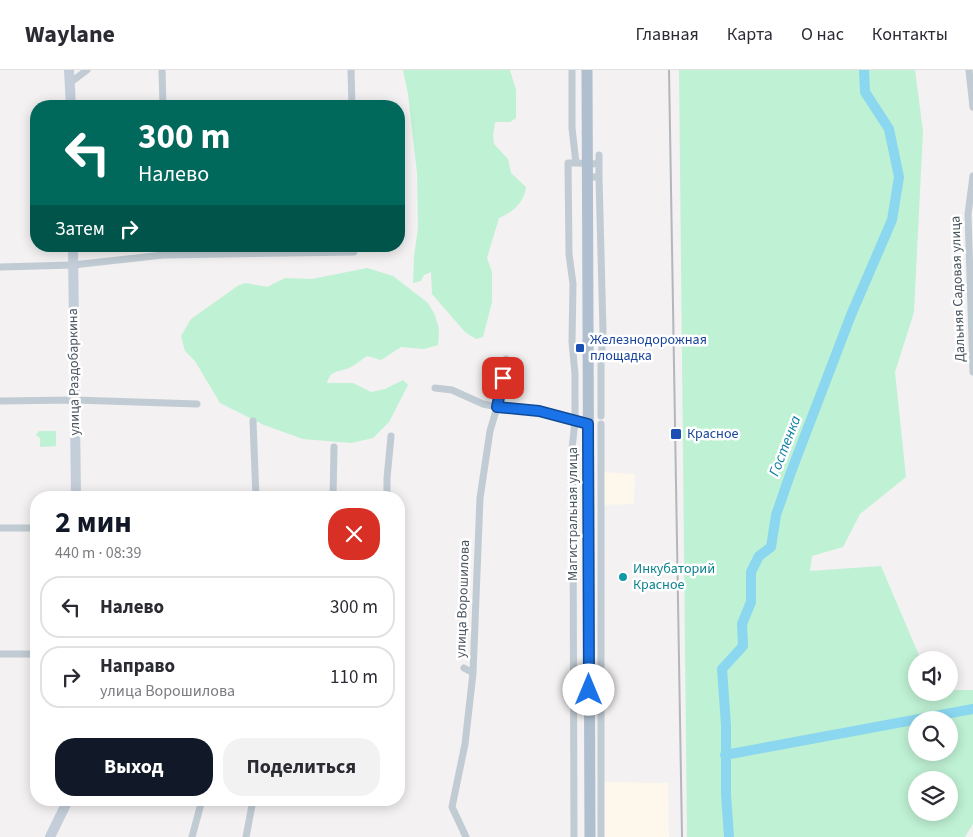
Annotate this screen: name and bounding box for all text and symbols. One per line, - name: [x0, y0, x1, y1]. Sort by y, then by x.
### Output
- text: Waylane: [25, 17, 115, 52]
- text: Главная: [636, 22, 699, 47]
- text: Карта: [727, 22, 773, 47]
- text: О нас: [801, 22, 844, 47]
- text: Контакты: [872, 22, 948, 47]
- text: 300 m: [138, 112, 230, 162]
- icon: left: [55, 120, 120, 185]
- text: Налево: [138, 158, 209, 190]
- icon: right: [115, 215, 143, 243]
- street label: Дальняя Садовая улица: [945, 215, 971, 363]
- text: Затем: [55, 216, 105, 243]
- street label: улица Раздобаркина: [63, 308, 85, 436]
- place label: Железнодорожная площадка: [590, 330, 707, 366]
- marker: Железнодорожная площадка: [574, 342, 586, 354]
- pin: [482, 357, 524, 399]
- icon: arrive: [489, 364, 517, 392]
- water label: Гостенка: [764, 413, 806, 479]
- place label: Красное: [687, 424, 739, 444]
- marker: Красное: [669, 427, 683, 441]
- street label: Магистральная улица: [563, 447, 583, 581]
- text: 2 мин: [55, 501, 132, 544]
- button: close: [328, 508, 380, 560]
- street label: улица Ворошилова: [451, 540, 475, 658]
- text: 440 m · 08:39: [55, 542, 142, 564]
- place label: Инкубаторий Красное: [633, 559, 715, 595]
- marker: Инкубаторий Красное: [617, 571, 629, 583]
- icon: left: [57, 593, 85, 621]
- text: Налево: [100, 594, 164, 621]
- text: 300 m: [330, 594, 378, 621]
- map controls: [908, 651, 958, 821]
- button: sound: [908, 651, 958, 701]
- text: Направо: [100, 653, 175, 680]
- icon: right: [57, 663, 85, 691]
- position arrow: [562, 663, 614, 715]
- text: 110 m: [330, 664, 378, 691]
- text: улица Ворошилова: [100, 680, 235, 702]
- button: search: [908, 711, 958, 761]
- button: Выход: [55, 738, 213, 796]
- button: Поделиться: [223, 738, 380, 796]
- button: layers: [908, 771, 958, 821]

